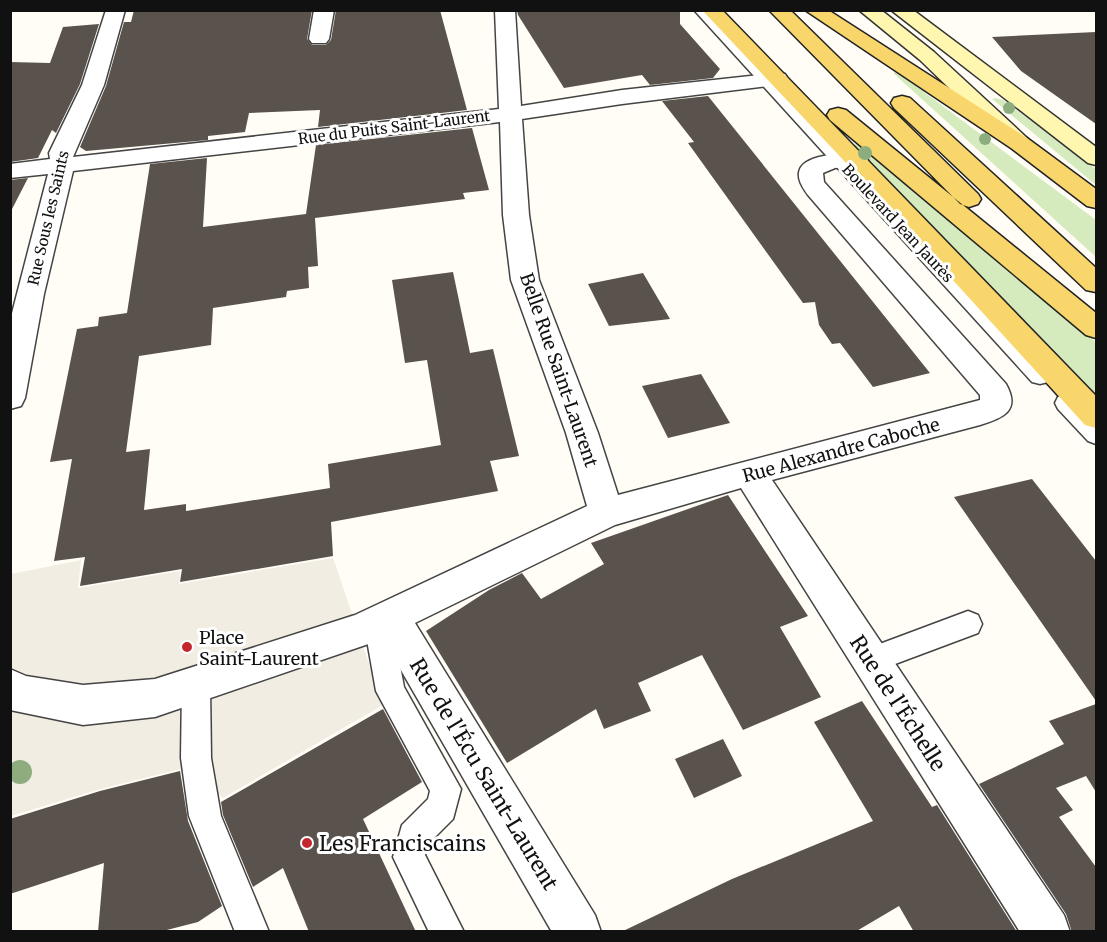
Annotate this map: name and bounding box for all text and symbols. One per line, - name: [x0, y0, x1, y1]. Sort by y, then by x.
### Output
- street label: Rue du Puits Saint-Laurent: [297, 106, 491, 148]
- street label: Rue Sous les Saints: [23, 149, 73, 287]
- street label: Boulevard Jean Jaurès: [838, 160, 958, 286]
- street label: Belle Rue Saint-Laurent: [515, 270, 603, 470]
- street label: Rue Alexandre Caboche: [740, 413, 942, 487]
- place label: Place Saint-Laurent: [199, 626, 319, 670]
- street label: Rue de l'Échelle: [844, 630, 953, 776]
- marker: Place Saint-Laurent: [180, 640, 194, 654]
- street label: Rue de l'Écu Saint-Laurent: [404, 653, 565, 895]
- place label: Les Franciscains: [319, 830, 486, 857]
- marker: Les Franciscains: [300, 836, 314, 850]

